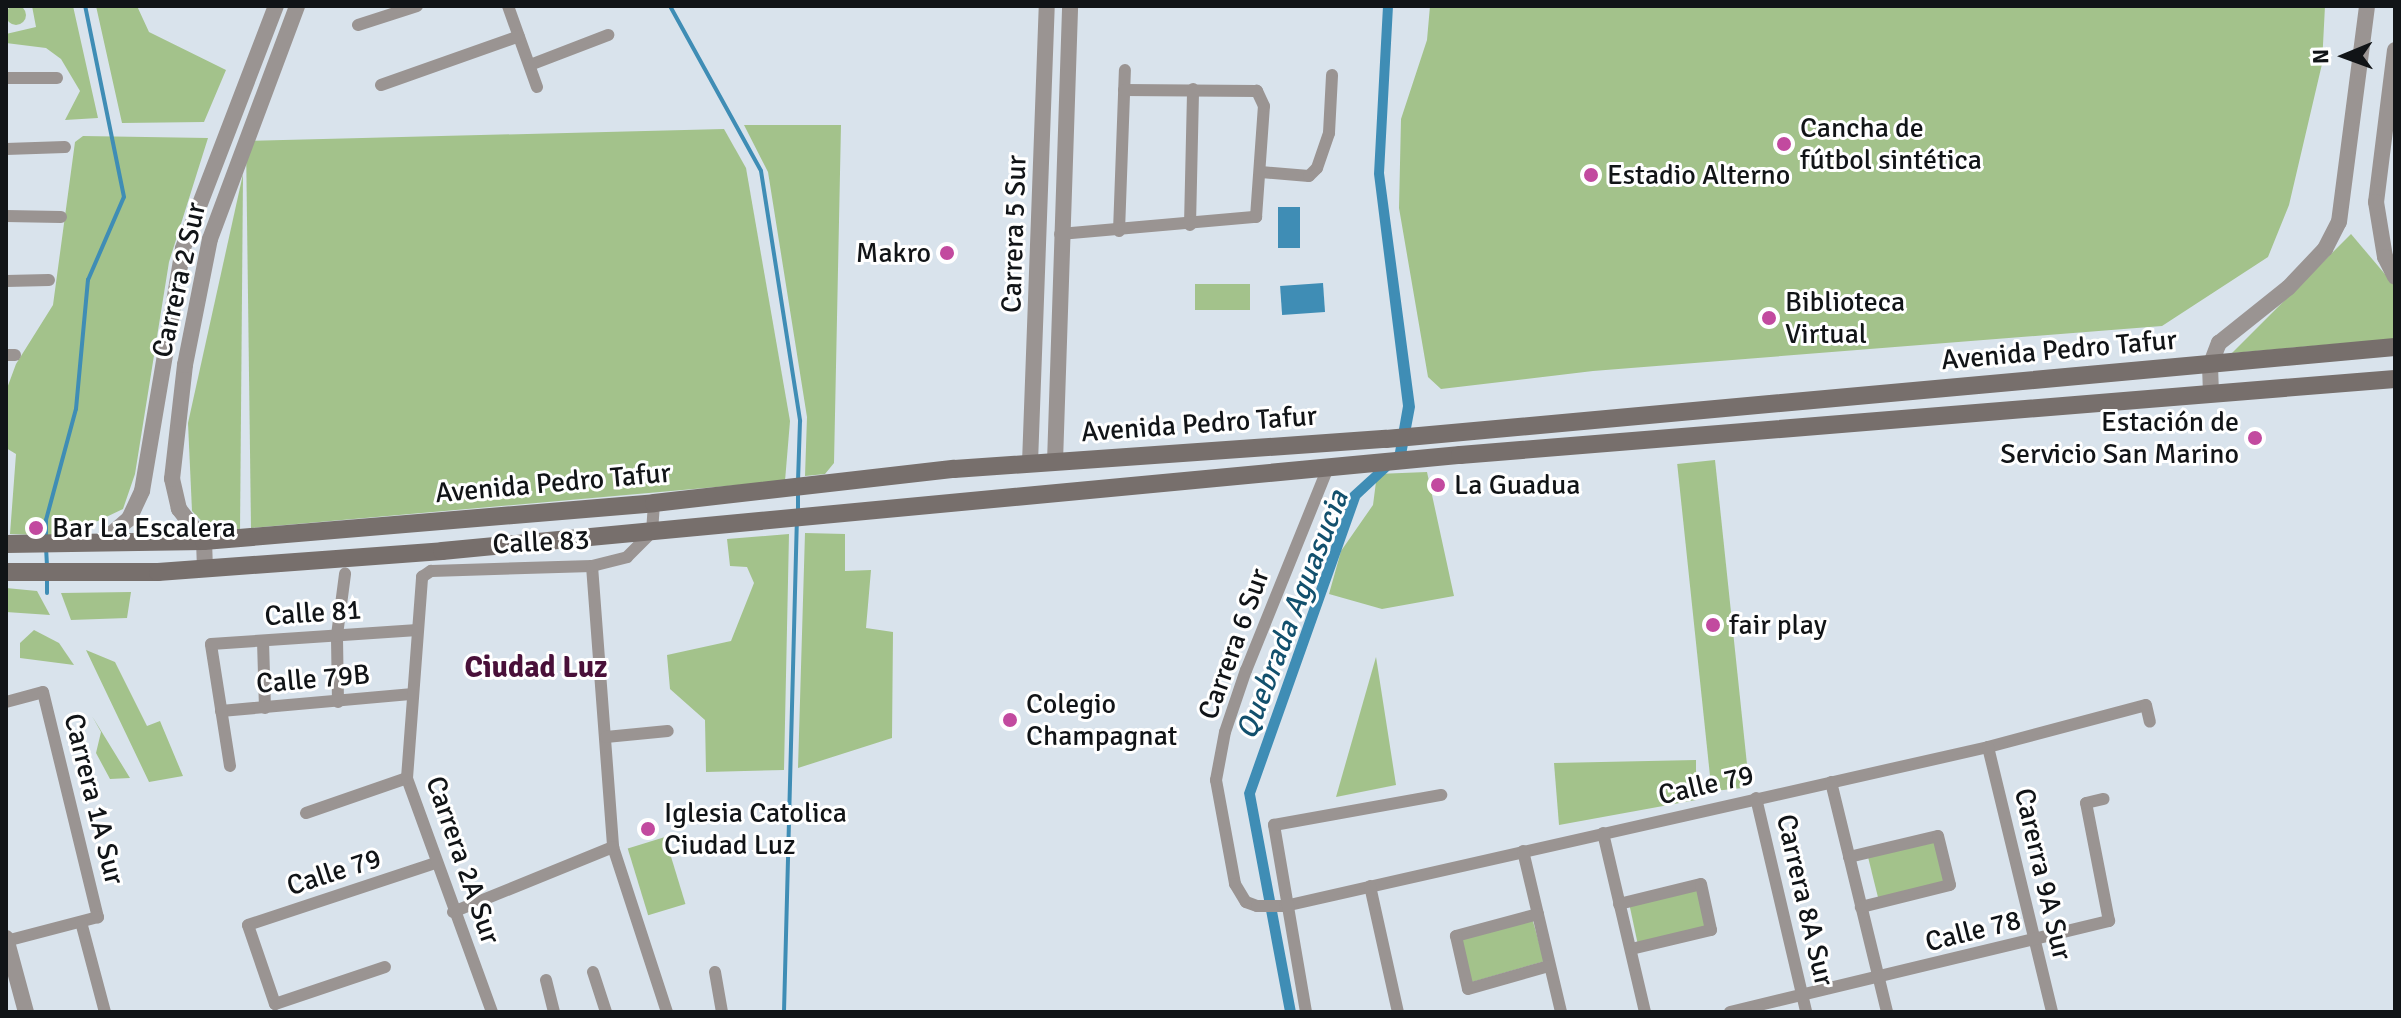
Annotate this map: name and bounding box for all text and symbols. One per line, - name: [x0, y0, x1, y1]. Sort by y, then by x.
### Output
- north arrow: [2305, 16, 2385, 96]
- text: N: [2307, 49, 2334, 64]
- place label: Cancha de fútbol sintética: [1800, 111, 1982, 177]
- marker: Cancha de fútbol sintética: [1775, 135, 1793, 153]
- street label: Carrera 5 Sur: [994, 155, 1034, 313]
- place label: Estadio Alterno: [1607, 158, 1790, 192]
- marker: Estadio Alterno: [1582, 166, 1600, 184]
- street label: Carrera 2 Sur: [145, 199, 213, 361]
- place label: Makro: [856, 236, 931, 270]
- marker: Makro: [938, 244, 956, 262]
- place label: Biblioteca Virtual: [1785, 285, 1905, 351]
- marker: Biblioteca Virtual: [1760, 309, 1778, 327]
- street label: Avenida Pedro Tafur: [1940, 323, 2178, 377]
- street label: Avenida Pedro Tafur: [1080, 399, 1318, 449]
- place label: Estación de Servicio San Marino: [2000, 405, 2239, 471]
- marker: Estación de Servicio San Marino: [2246, 429, 2264, 447]
- street label: Avenida Pedro Tafur: [434, 456, 672, 510]
- place label: La Guadua: [1454, 468, 1580, 502]
- marker: La Guadua: [1429, 476, 1447, 494]
- water label: Quebrada Aguasucia: [1229, 486, 1357, 744]
- place label: Bar La Escalera: [52, 511, 236, 545]
- marker: Bar La Escalera: [27, 519, 45, 537]
- street label: Calle 83: [492, 523, 590, 561]
- street label: Carrera 6 Sur: [1191, 564, 1277, 724]
- street label: Calle 81: [263, 593, 363, 633]
- place label: fair play: [1729, 608, 1827, 642]
- marker: fair play: [1704, 616, 1722, 634]
- district label: Ciudad Luz: [464, 650, 608, 686]
- street label: Calle 79B: [255, 657, 371, 701]
- place label: Colegio Champagnat: [1026, 687, 1177, 753]
- street label: Carrera 1A Sur: [57, 710, 131, 888]
- marker: Colegio Champagnat: [1001, 711, 1019, 729]
- street label: Calle 79: [1655, 758, 1757, 812]
- street label: Carrera 2A Sur: [419, 772, 507, 948]
- street label: Carerra 9A Sur: [2007, 785, 2079, 963]
- place label: Iglesia Catolica Ciudad Luz: [664, 796, 847, 862]
- street label: Carrera 8A Sur: [1769, 811, 1841, 989]
- marker: Iglesia Catolica Ciudad Luz: [639, 820, 657, 838]
- street label: Calle 79: [283, 841, 385, 903]
- street label: Calle 78: [1922, 903, 2024, 959]

